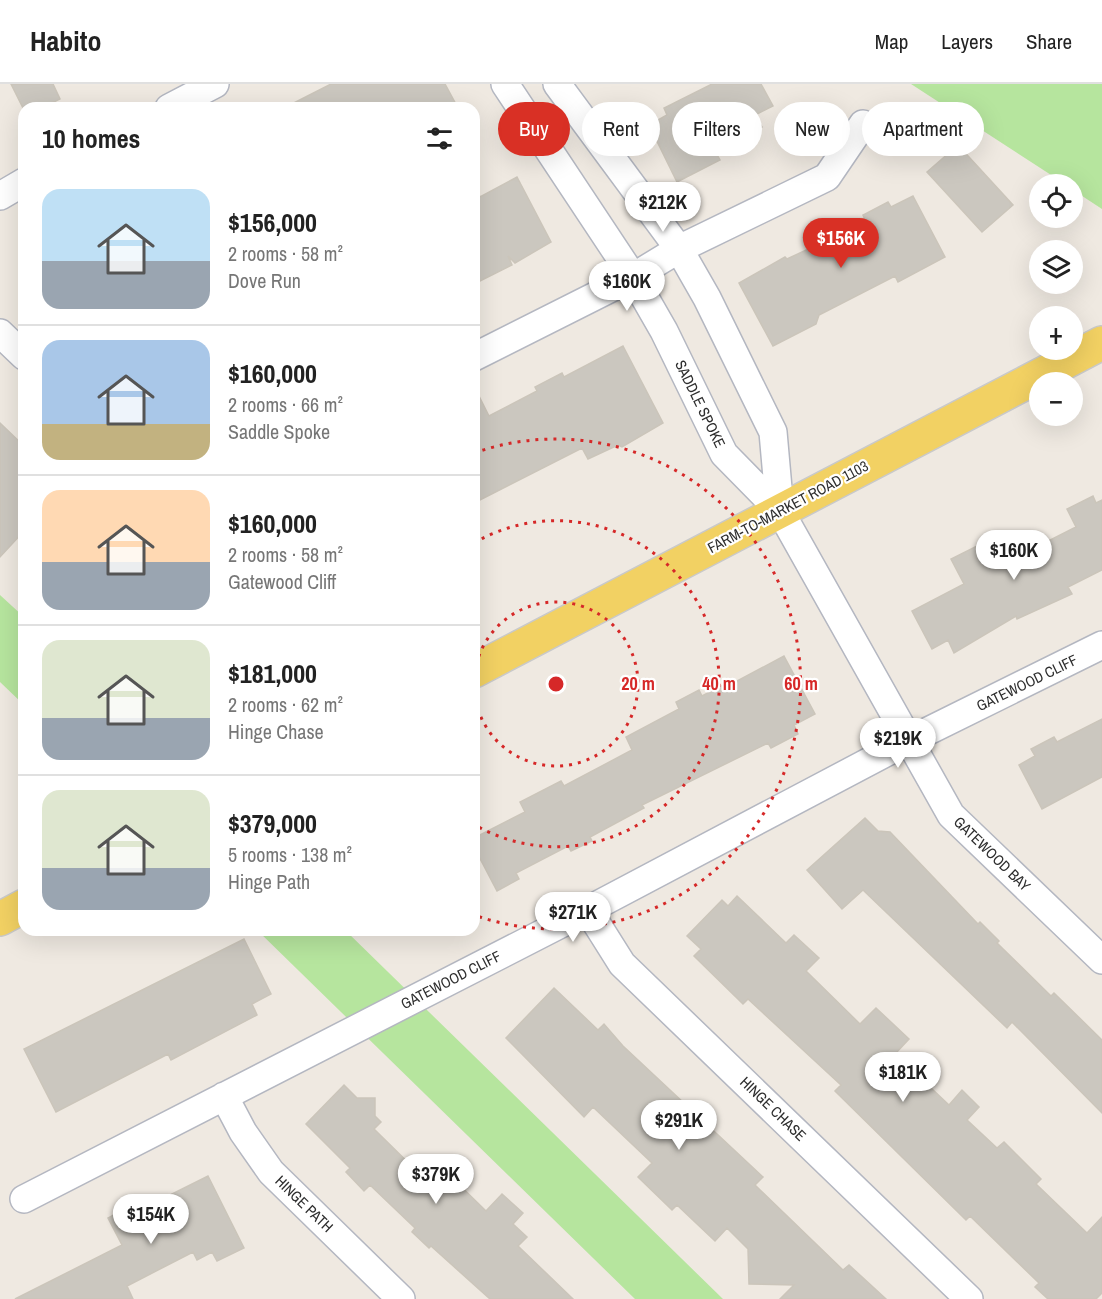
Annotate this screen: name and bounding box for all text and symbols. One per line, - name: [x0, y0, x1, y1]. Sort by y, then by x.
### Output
- text: Habito: [30, 22, 101, 60]
- text: Map: [875, 27, 908, 56]
- text: Layers: [941, 27, 993, 56]
- text: Share: [1026, 27, 1072, 56]
- chip: Buy: [498, 102, 570, 156]
- chip: Rent: [582, 102, 660, 156]
- chip: Filters: [672, 102, 762, 156]
- chip: New: [774, 102, 850, 156]
- chip: Apartment: [862, 102, 984, 156]
- text: 10 homes: [42, 121, 140, 156]
- icon: filters: [423, 122, 456, 155]
- map controls: [1029, 174, 1083, 426]
- button: locate: [1029, 174, 1083, 228]
- pin: $212K: [621, 182, 705, 233]
- text: $212K: [639, 188, 687, 215]
- text: $156,000: [228, 205, 317, 240]
- icon: home: [90, 213, 162, 285]
- pin: $156K: [799, 218, 883, 269]
- text: $156K: [817, 224, 865, 251]
- text: 2 rooms · 58 m²: [228, 240, 343, 267]
- button: layers: [1029, 240, 1083, 294]
- pin: $160K: [585, 261, 669, 312]
- text: Dove Run: [228, 267, 301, 294]
- text: $160K: [603, 267, 651, 294]
- button: +: [1029, 306, 1083, 360]
- text: $160,000: [228, 356, 317, 391]
- street label: SADDLE SPOKE: [670, 356, 731, 451]
- icon: home: [90, 364, 162, 436]
- button: −: [1029, 372, 1083, 426]
- text: 2 rooms · 66 m²: [228, 391, 343, 418]
- text: Saddle Spoke: [228, 418, 330, 445]
- street label: FARM-TO-MARKET ROAD 1103: [704, 455, 872, 558]
- text: $160,000: [228, 506, 317, 541]
- icon: home: [90, 514, 162, 586]
- pin: $160K: [972, 530, 1056, 581]
- text: $160K: [990, 536, 1038, 563]
- text: 2 rooms · 58 m²: [228, 541, 343, 568]
- text: Gatewood Cliff: [228, 568, 336, 595]
- street label: GATEWOOD CLIFF: [973, 649, 1081, 716]
- text: $181,000: [228, 656, 317, 691]
- icon: home: [90, 664, 162, 736]
- text: 20 m: [621, 671, 655, 696]
- text: 40 m: [702, 671, 736, 696]
- text: 60 m: [784, 671, 818, 696]
- centre of rings: [546, 674, 566, 694]
- text: 2 rooms · 62 m²: [228, 691, 343, 718]
- text: Hinge Chase: [228, 718, 324, 745]
- pin: $219K: [856, 718, 940, 769]
- text: $219K: [874, 724, 922, 751]
- text: $379,000: [228, 806, 317, 841]
- street label: GATEWOOD BAY: [949, 812, 1036, 896]
- icon: home: [90, 814, 162, 886]
- text: 5 rooms · 138 m²: [228, 841, 352, 868]
- text: Hinge Path: [228, 868, 310, 895]
- pin: $271K: [531, 892, 615, 943]
- text: $271K: [549, 898, 597, 925]
- street label: GATEWOOD CLIFF: [397, 945, 504, 1014]
- pin: $181K: [861, 1052, 945, 1103]
- text: $181K: [879, 1058, 927, 1085]
- street label: HINGE CHASE: [736, 1072, 811, 1146]
- pin: $291K: [637, 1100, 721, 1151]
- text: $291K: [655, 1106, 703, 1133]
- pin: $379K: [394, 1154, 478, 1205]
- text: $379K: [412, 1160, 460, 1187]
- street label: HINGE PATH: [271, 1171, 338, 1237]
- pin: $154K: [109, 1194, 193, 1245]
- text: $154K: [127, 1200, 175, 1227]

